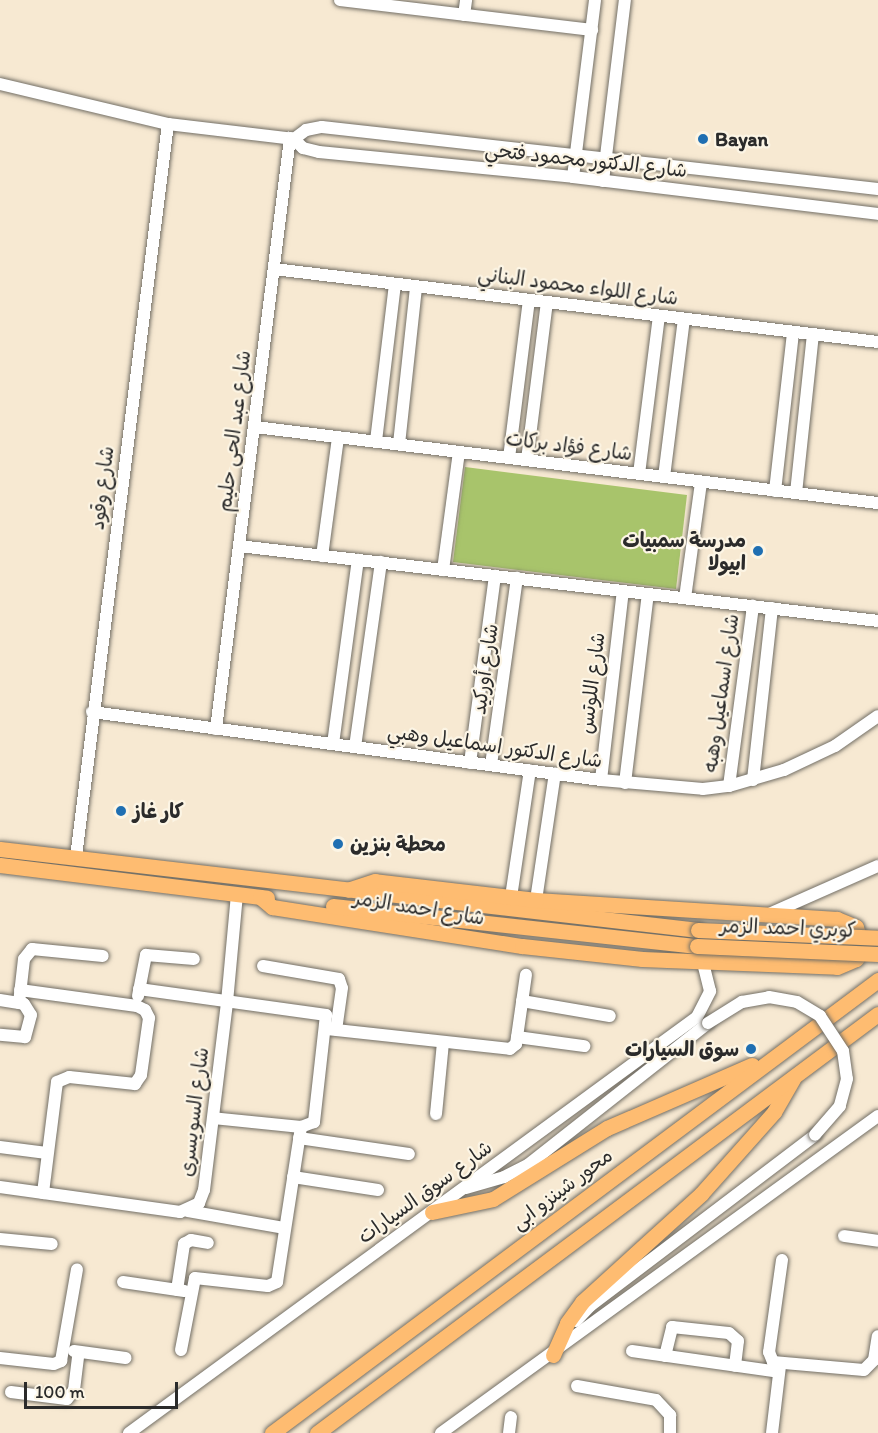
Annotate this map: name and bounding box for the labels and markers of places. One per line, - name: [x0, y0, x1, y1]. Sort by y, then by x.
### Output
- place label: Bayan: [715, 127, 768, 151]
- marker: Bayan: [696, 132, 710, 146]
- place label: مدرسة سمبيات ابيولا: [623, 528, 746, 575]
- marker: مدرسة سمبيات ابيولا: [751, 544, 765, 558]
- place label: كار غاز: [133, 799, 184, 823]
- marker: كار غاز: [114, 804, 128, 818]
- place label: محطة بنزين: [350, 832, 446, 856]
- marker: محطة بنزين: [331, 837, 345, 851]
- place label: سوق السيارات: [625, 1037, 739, 1061]
- marker: سوق السيارات: [744, 1042, 758, 1056]

